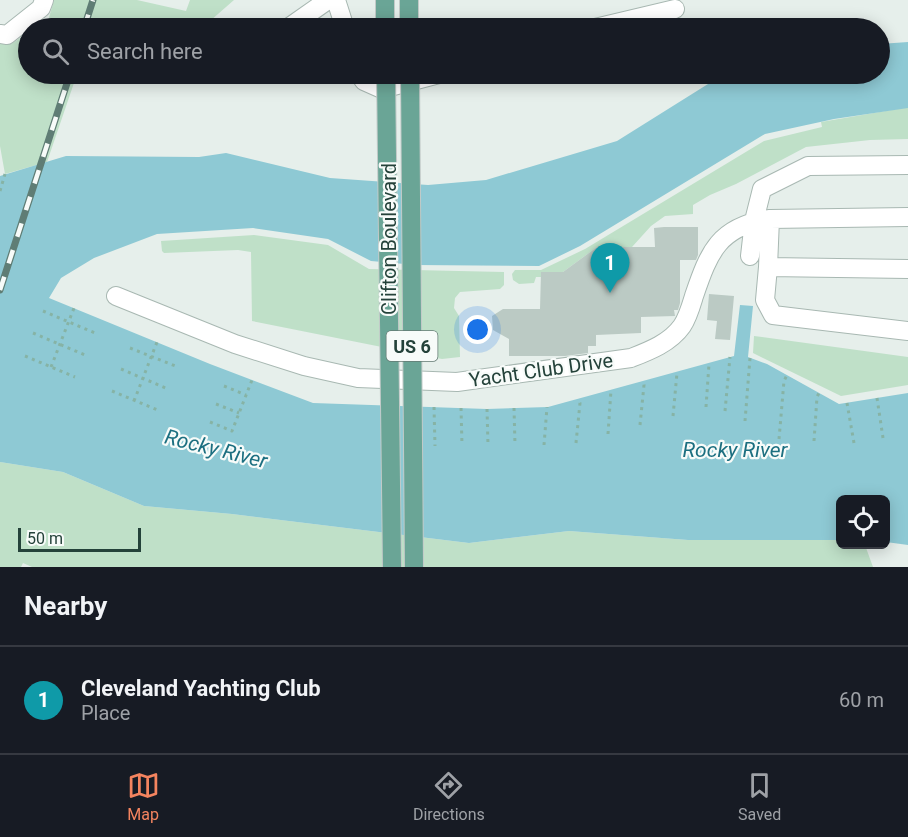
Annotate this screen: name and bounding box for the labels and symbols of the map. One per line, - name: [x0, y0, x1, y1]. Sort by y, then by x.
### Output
- street label: Clifton Boulevard: [377, 163, 401, 315]
- pin: 1: [590, 244, 630, 293]
- your location: [463, 315, 492, 344]
- road number: US 6: [386, 331, 438, 361]
- street label: Yacht Club Drive: [467, 348, 615, 392]
- water label: Rocky River: [162, 425, 271, 474]
- water label: Rocky River: [683, 438, 789, 462]
- scale bar: [18, 525, 141, 552]

